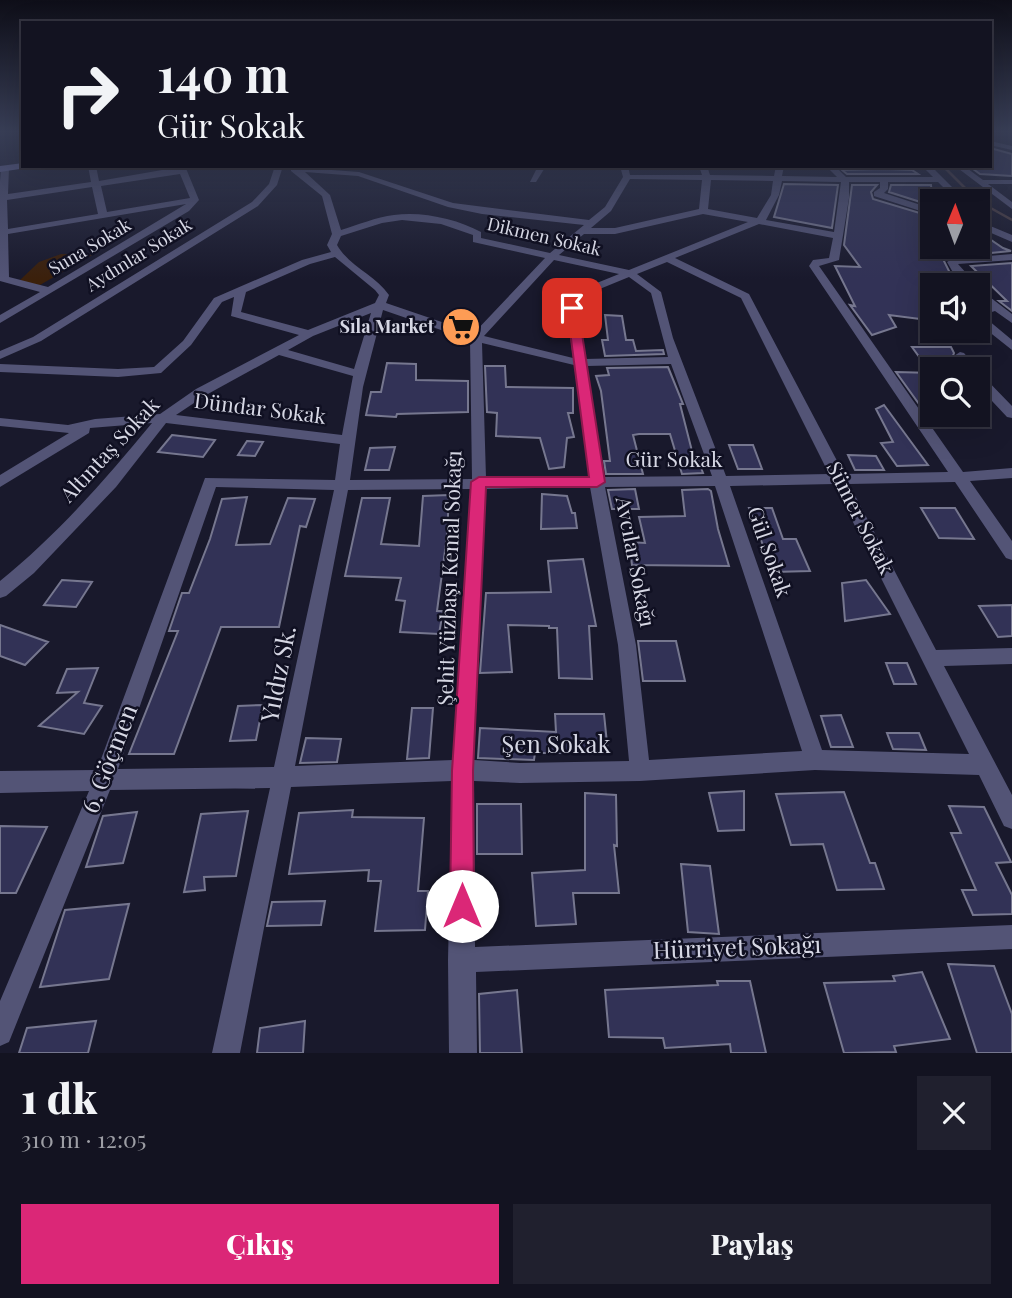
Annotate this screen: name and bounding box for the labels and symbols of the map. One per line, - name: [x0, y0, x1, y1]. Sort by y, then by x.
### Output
- north arrow: [920, 189, 990, 259]
- street label: Dikmen Sokak: [485, 211, 604, 261]
- street label: Suna Sokak: [44, 212, 135, 280]
- street label: Aydınlar Sokak: [80, 212, 196, 297]
- pin: [542, 278, 602, 338]
- supermarket icon: Sıla Market: [440, 306, 482, 348]
- place label: Sıla Market: [339, 314, 435, 338]
- street label: Dündar Sokak: [193, 385, 328, 429]
- street label: Altıntaş Sokak: [52, 390, 165, 508]
- street label: Gür Sokak: [625, 444, 723, 472]
- street label: Şehit Yüzbaşı Kemal Sokağı: [430, 450, 466, 706]
- street label: Sümer Sokak: [821, 456, 902, 579]
- street label: Avcılar Sokağı: [610, 493, 663, 629]
- street label: Gül Sokak: [742, 502, 800, 601]
- street label: Yıldız Sk.: [252, 623, 302, 726]
- street label: 6. Göçmen: [73, 699, 143, 817]
- street label: Şen Sokak: [501, 727, 611, 759]
- position arrow: [425, 869, 499, 943]
- street label: Hürriyet Sokağı: [652, 927, 822, 965]

